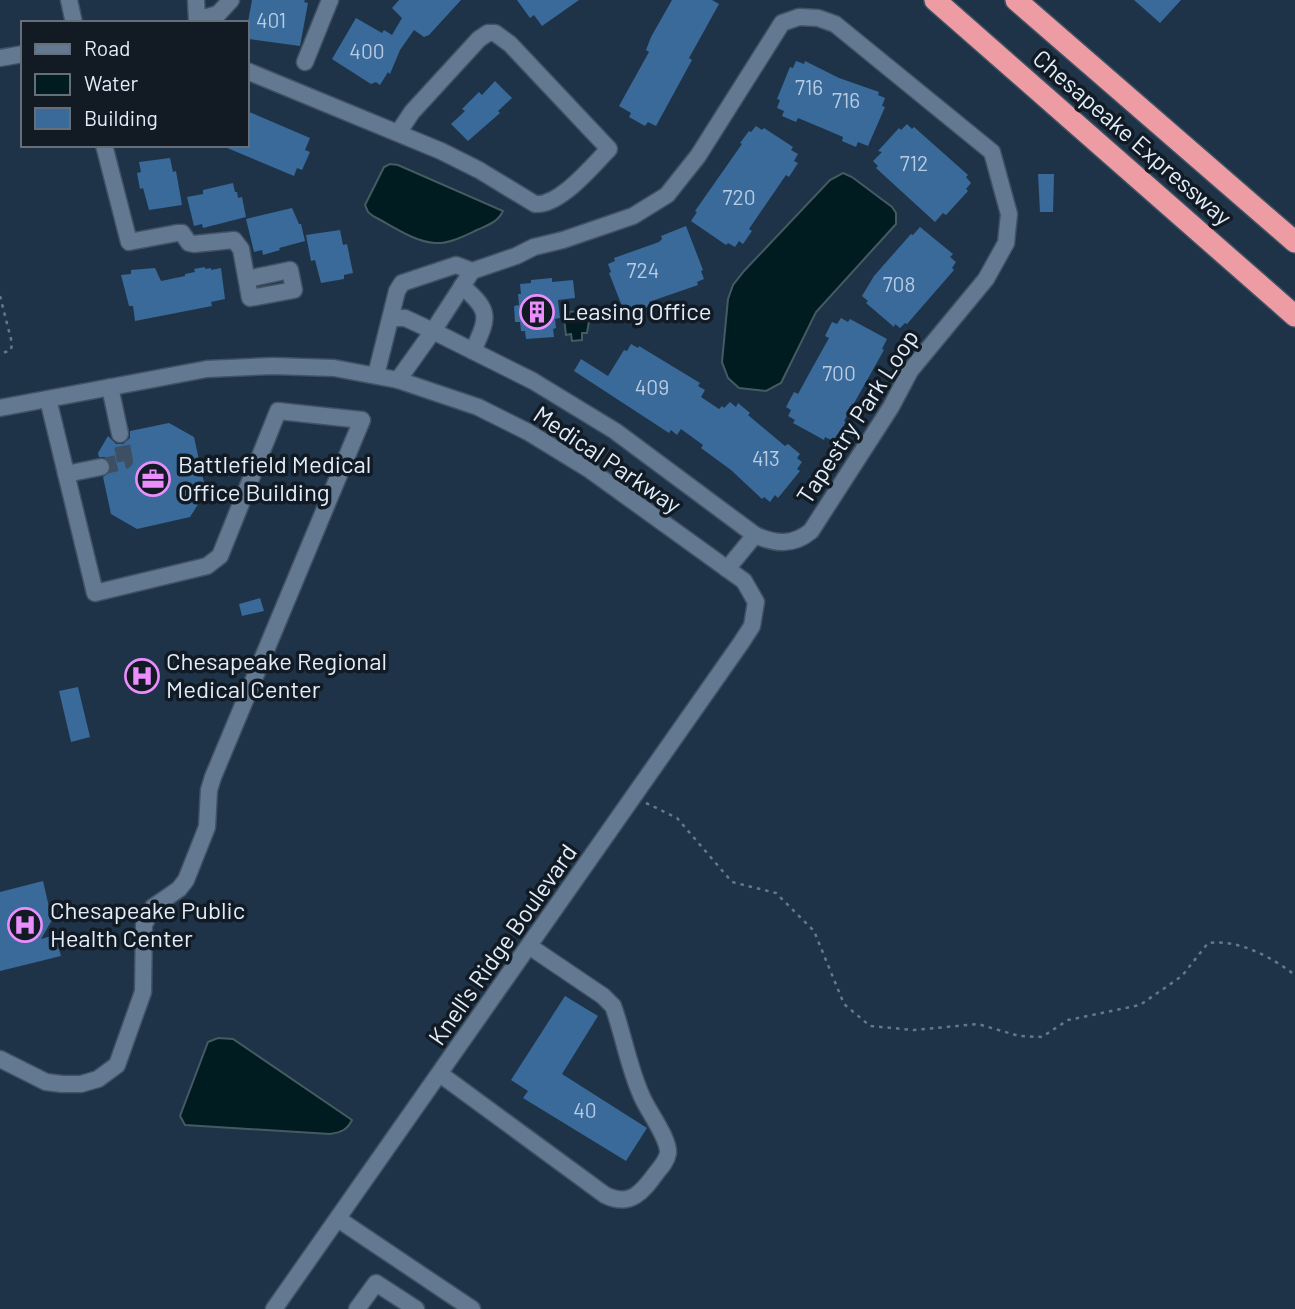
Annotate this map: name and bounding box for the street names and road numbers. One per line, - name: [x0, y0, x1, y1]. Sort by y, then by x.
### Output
- street label: Chesapeake Expressway: [1028, 43, 1238, 231]
- street label: Tapestry Park Loop: [790, 324, 924, 509]
- street label: Medical Parkway: [529, 399, 687, 519]
- street label: Knell's Ridge Boulevard: [421, 838, 582, 1050]

